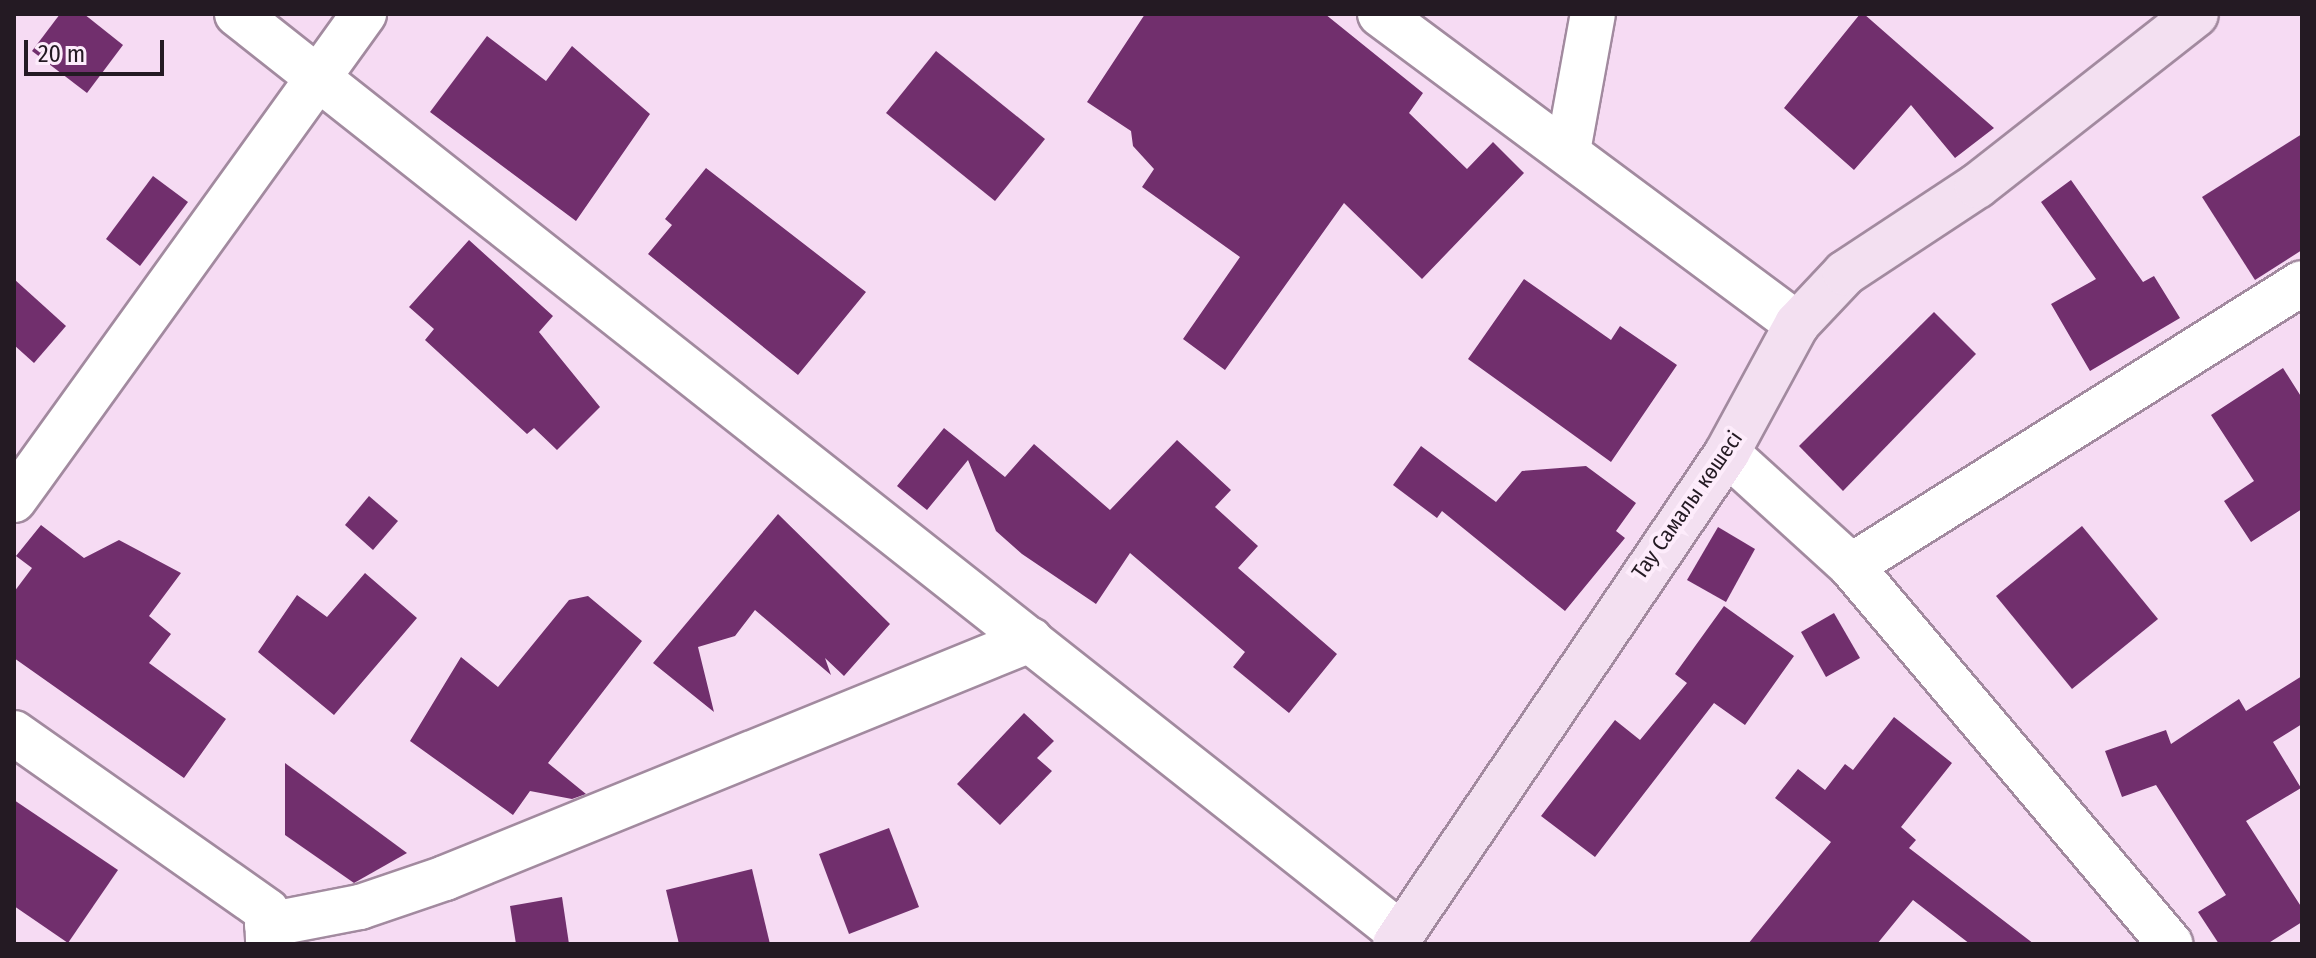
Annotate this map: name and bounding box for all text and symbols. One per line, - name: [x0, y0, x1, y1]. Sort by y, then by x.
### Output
- scale bar: [28, 24, 168, 74]
- text: 20 m: [38, 40, 85, 68]
- street label: Тау Самалы көшесі: [1626, 426, 1748, 584]

